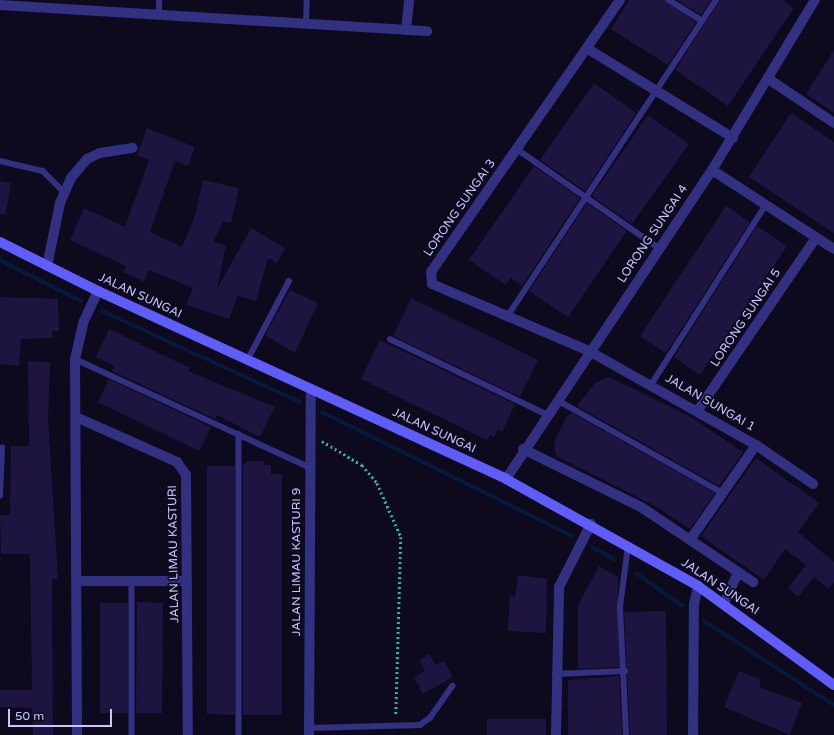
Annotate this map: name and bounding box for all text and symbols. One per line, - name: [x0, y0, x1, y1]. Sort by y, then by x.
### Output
- street label: LORONG SUNGAI 3: [421, 157, 499, 259]
- street label: LORONG SUNGAI 4: [615, 182, 691, 286]
- street label: LORONG SUNGAI 5: [708, 266, 784, 370]
- street label: JALAN SUNGAI: [96, 270, 184, 322]
- street label: JALAN SUNGAI 1: [663, 371, 757, 435]
- street label: JALAN SUNGAI: [390, 405, 478, 457]
- street label: JALAN LIMAU KASTURI: [166, 485, 182, 623]
- street label: JALAN LIMAU KASTURI 9: [290, 488, 304, 636]
- street label: JALAN SUNGAI: [678, 556, 762, 618]
- scale bar: [10, 701, 114, 727]
- text: 50 m: [15, 709, 44, 723]

